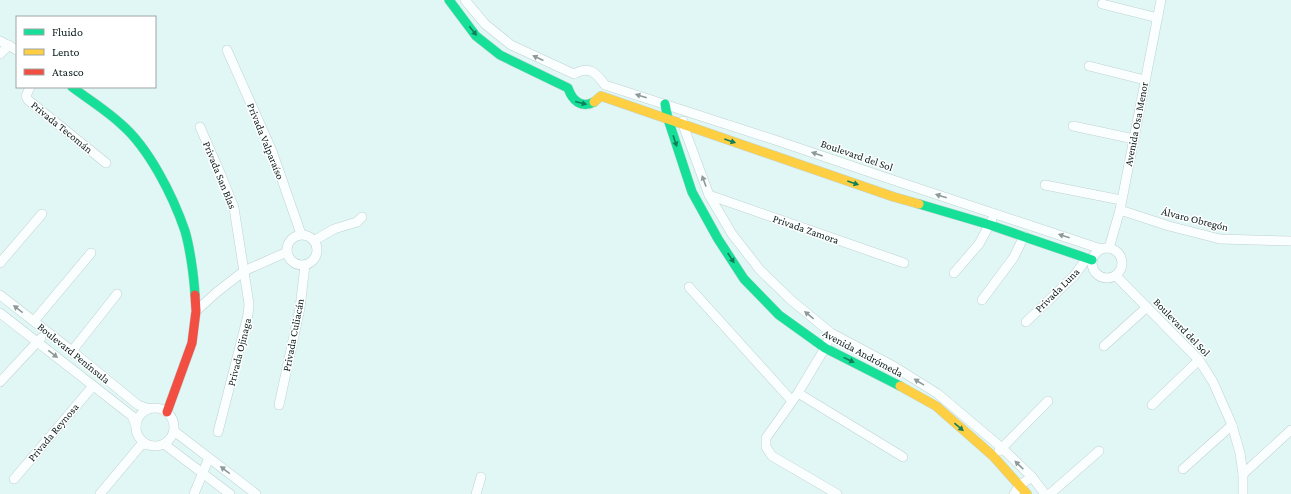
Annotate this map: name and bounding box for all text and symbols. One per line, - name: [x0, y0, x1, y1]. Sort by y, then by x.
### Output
- legend: [16, 16, 156, 88]
- text: Fluido: [52, 25, 83, 39]
- one-way arrow: [468, 25, 477, 36]
- text: Lento: [52, 45, 80, 59]
- one-way arrow: [533, 55, 544, 61]
- text: Atasco: [52, 65, 84, 79]
- street label: Avenida Osa Menor: [1122, 81, 1150, 167]
- one-way arrow: [634, 93, 646, 99]
- street label: Privada Tecomán: [29, 99, 95, 155]
- one-way arrow: [576, 100, 588, 106]
- street label: Privada Valparaíso: [244, 101, 287, 182]
- one-way arrow: [672, 136, 678, 148]
- street label: Boulevard del Sol: [819, 137, 895, 173]
- one-way arrow: [724, 138, 736, 144]
- street label: Privada San Blas: [201, 139, 239, 211]
- one-way arrow: [811, 151, 823, 157]
- one-way arrow: [700, 175, 706, 187]
- one-way arrow: [847, 180, 859, 186]
- one-way arrow: [934, 193, 946, 199]
- street label: Álvaro Obregón: [1160, 205, 1230, 234]
- street label: Privada Zamora: [771, 212, 841, 246]
- one-way arrow: [1058, 233, 1070, 239]
- one-way arrow: [727, 252, 734, 264]
- street label: Privada Luna: [1032, 265, 1082, 315]
- street label: Boulevard del Sol: [1151, 296, 1213, 358]
- street label: Privada Culiacán: [280, 297, 306, 372]
- one-way arrow: [13, 305, 24, 313]
- one-way arrow: [803, 310, 814, 319]
- street label: Privada Ojinaga: [225, 317, 254, 387]
- street label: Boulevard Península: [35, 320, 113, 386]
- street label: Avenida Andrómeda: [821, 327, 905, 379]
- one-way arrow: [47, 349, 58, 358]
- one-way arrow: [843, 357, 854, 363]
- one-way arrow: [913, 379, 925, 386]
- street label: Privada Reynosa: [25, 401, 81, 464]
- one-way arrow: [954, 422, 965, 431]
- one-way arrow: [1014, 460, 1024, 470]
- one-way arrow: [220, 467, 230, 475]

